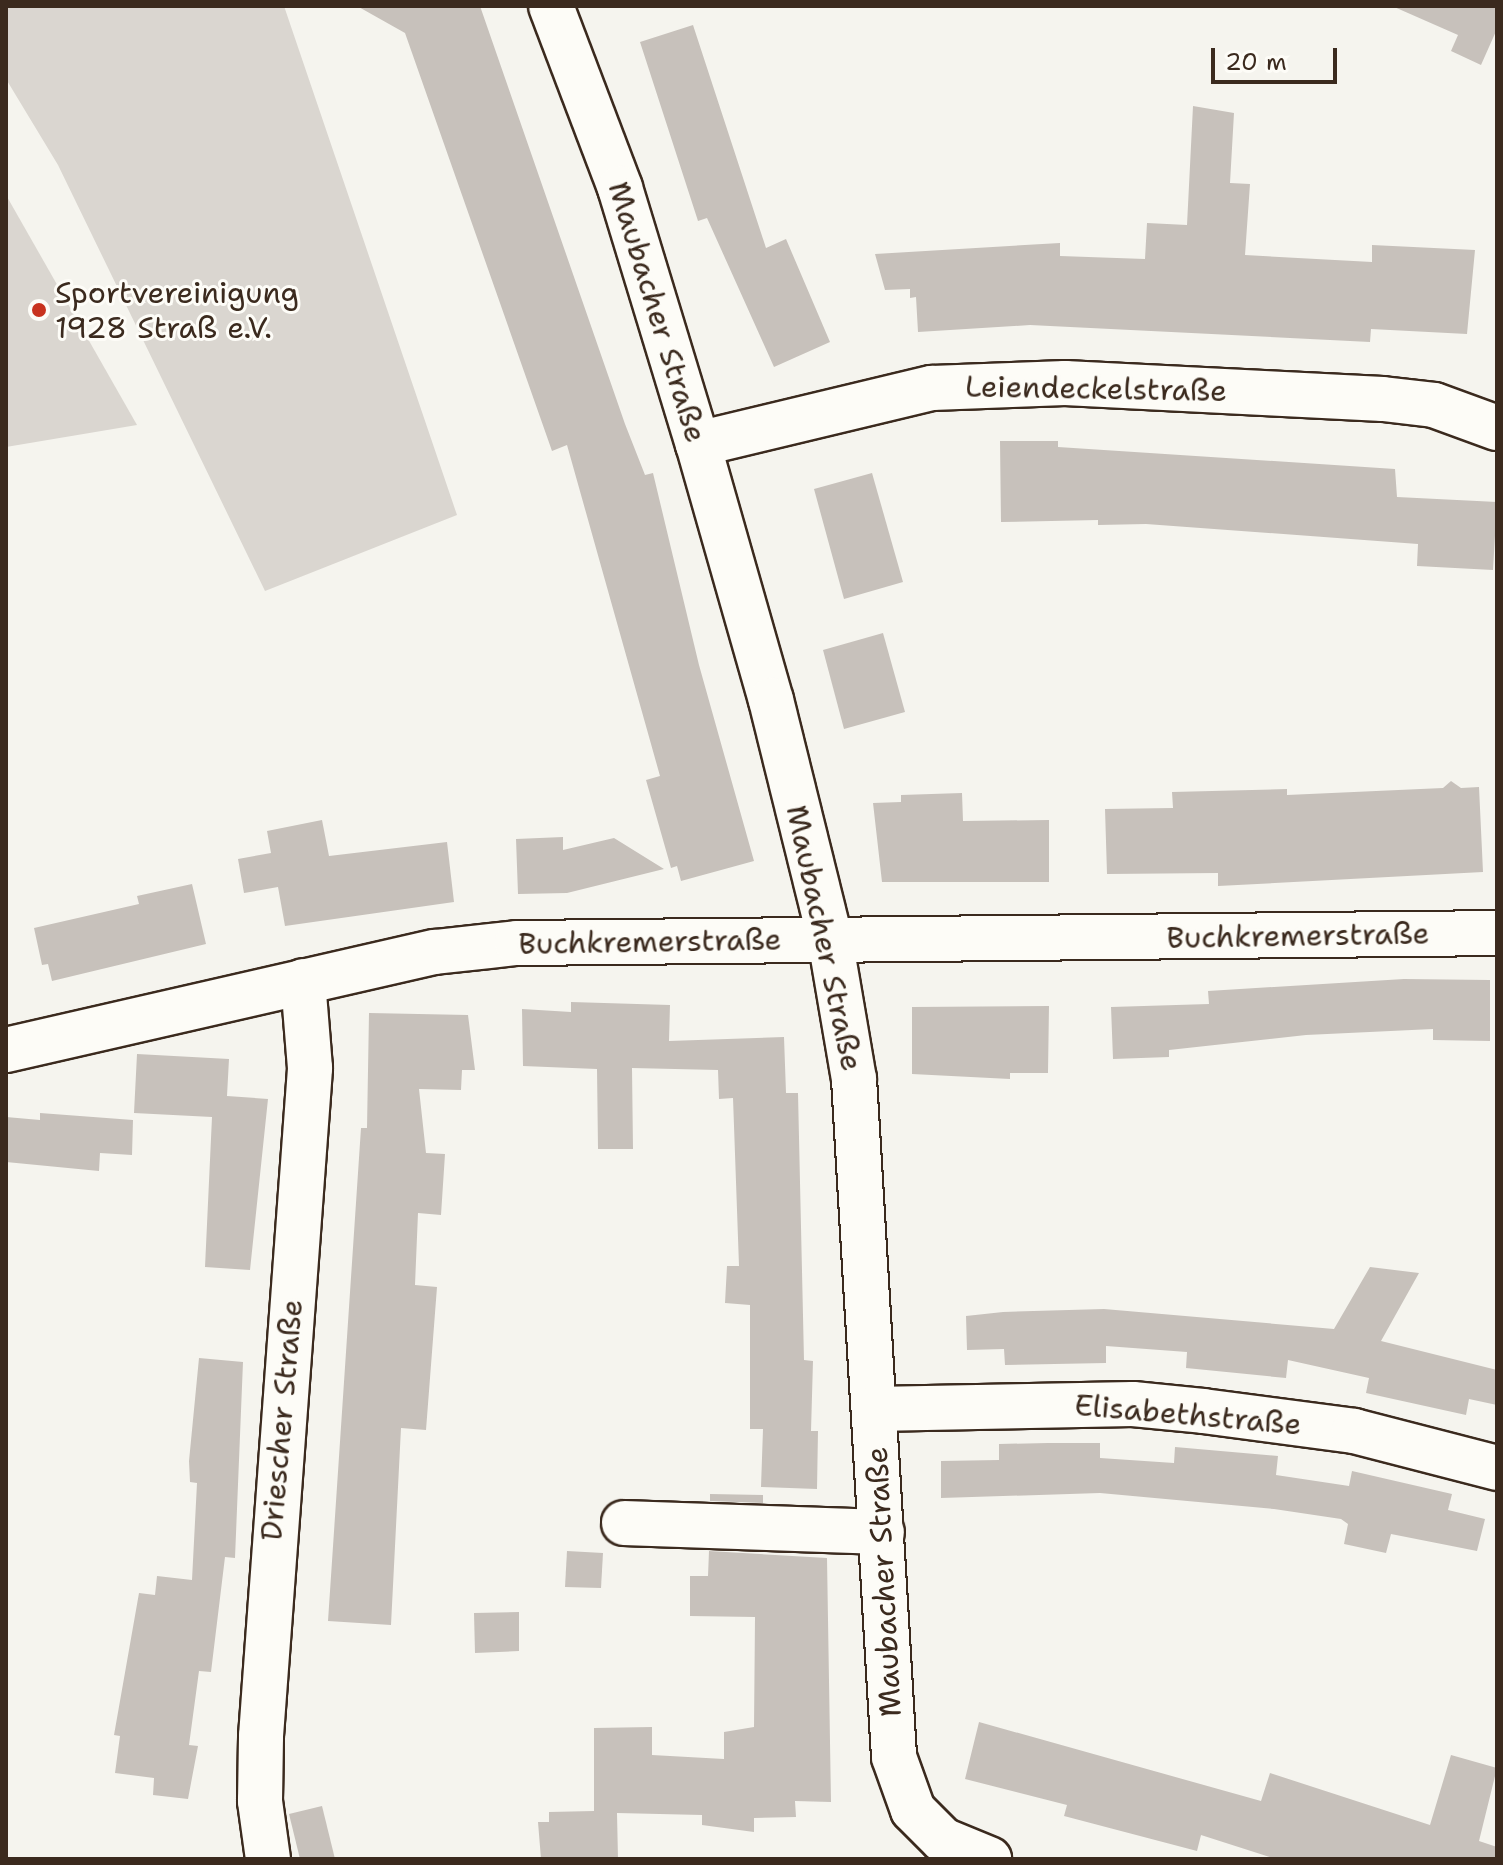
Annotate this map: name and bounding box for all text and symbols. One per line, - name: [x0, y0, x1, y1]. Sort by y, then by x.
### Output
- scale bar: [1215, 32, 1341, 82]
- text: 20 m: [1225, 46, 1287, 78]
- street label: Maubacher Straße: [600, 177, 714, 447]
- place label: Sportvereinigung 1928 Straß e.V.: [55, 275, 299, 346]
- marker: Sportvereinigung 1928 Straß e.V.: [30, 301, 48, 319]
- street label: Leiendeckelstraße: [965, 369, 1227, 409]
- street label: Maubacher Straße: [778, 802, 870, 1074]
- street label: Buchkremerstraße: [1166, 916, 1430, 956]
- street label: Buchkremerstraße: [518, 922, 782, 962]
- street label: Driescher Straße: [254, 1298, 310, 1542]
- street label: Elisabethstraße: [1073, 1387, 1303, 1443]
- street label: Maubacher Straße: [859, 1446, 909, 1718]

